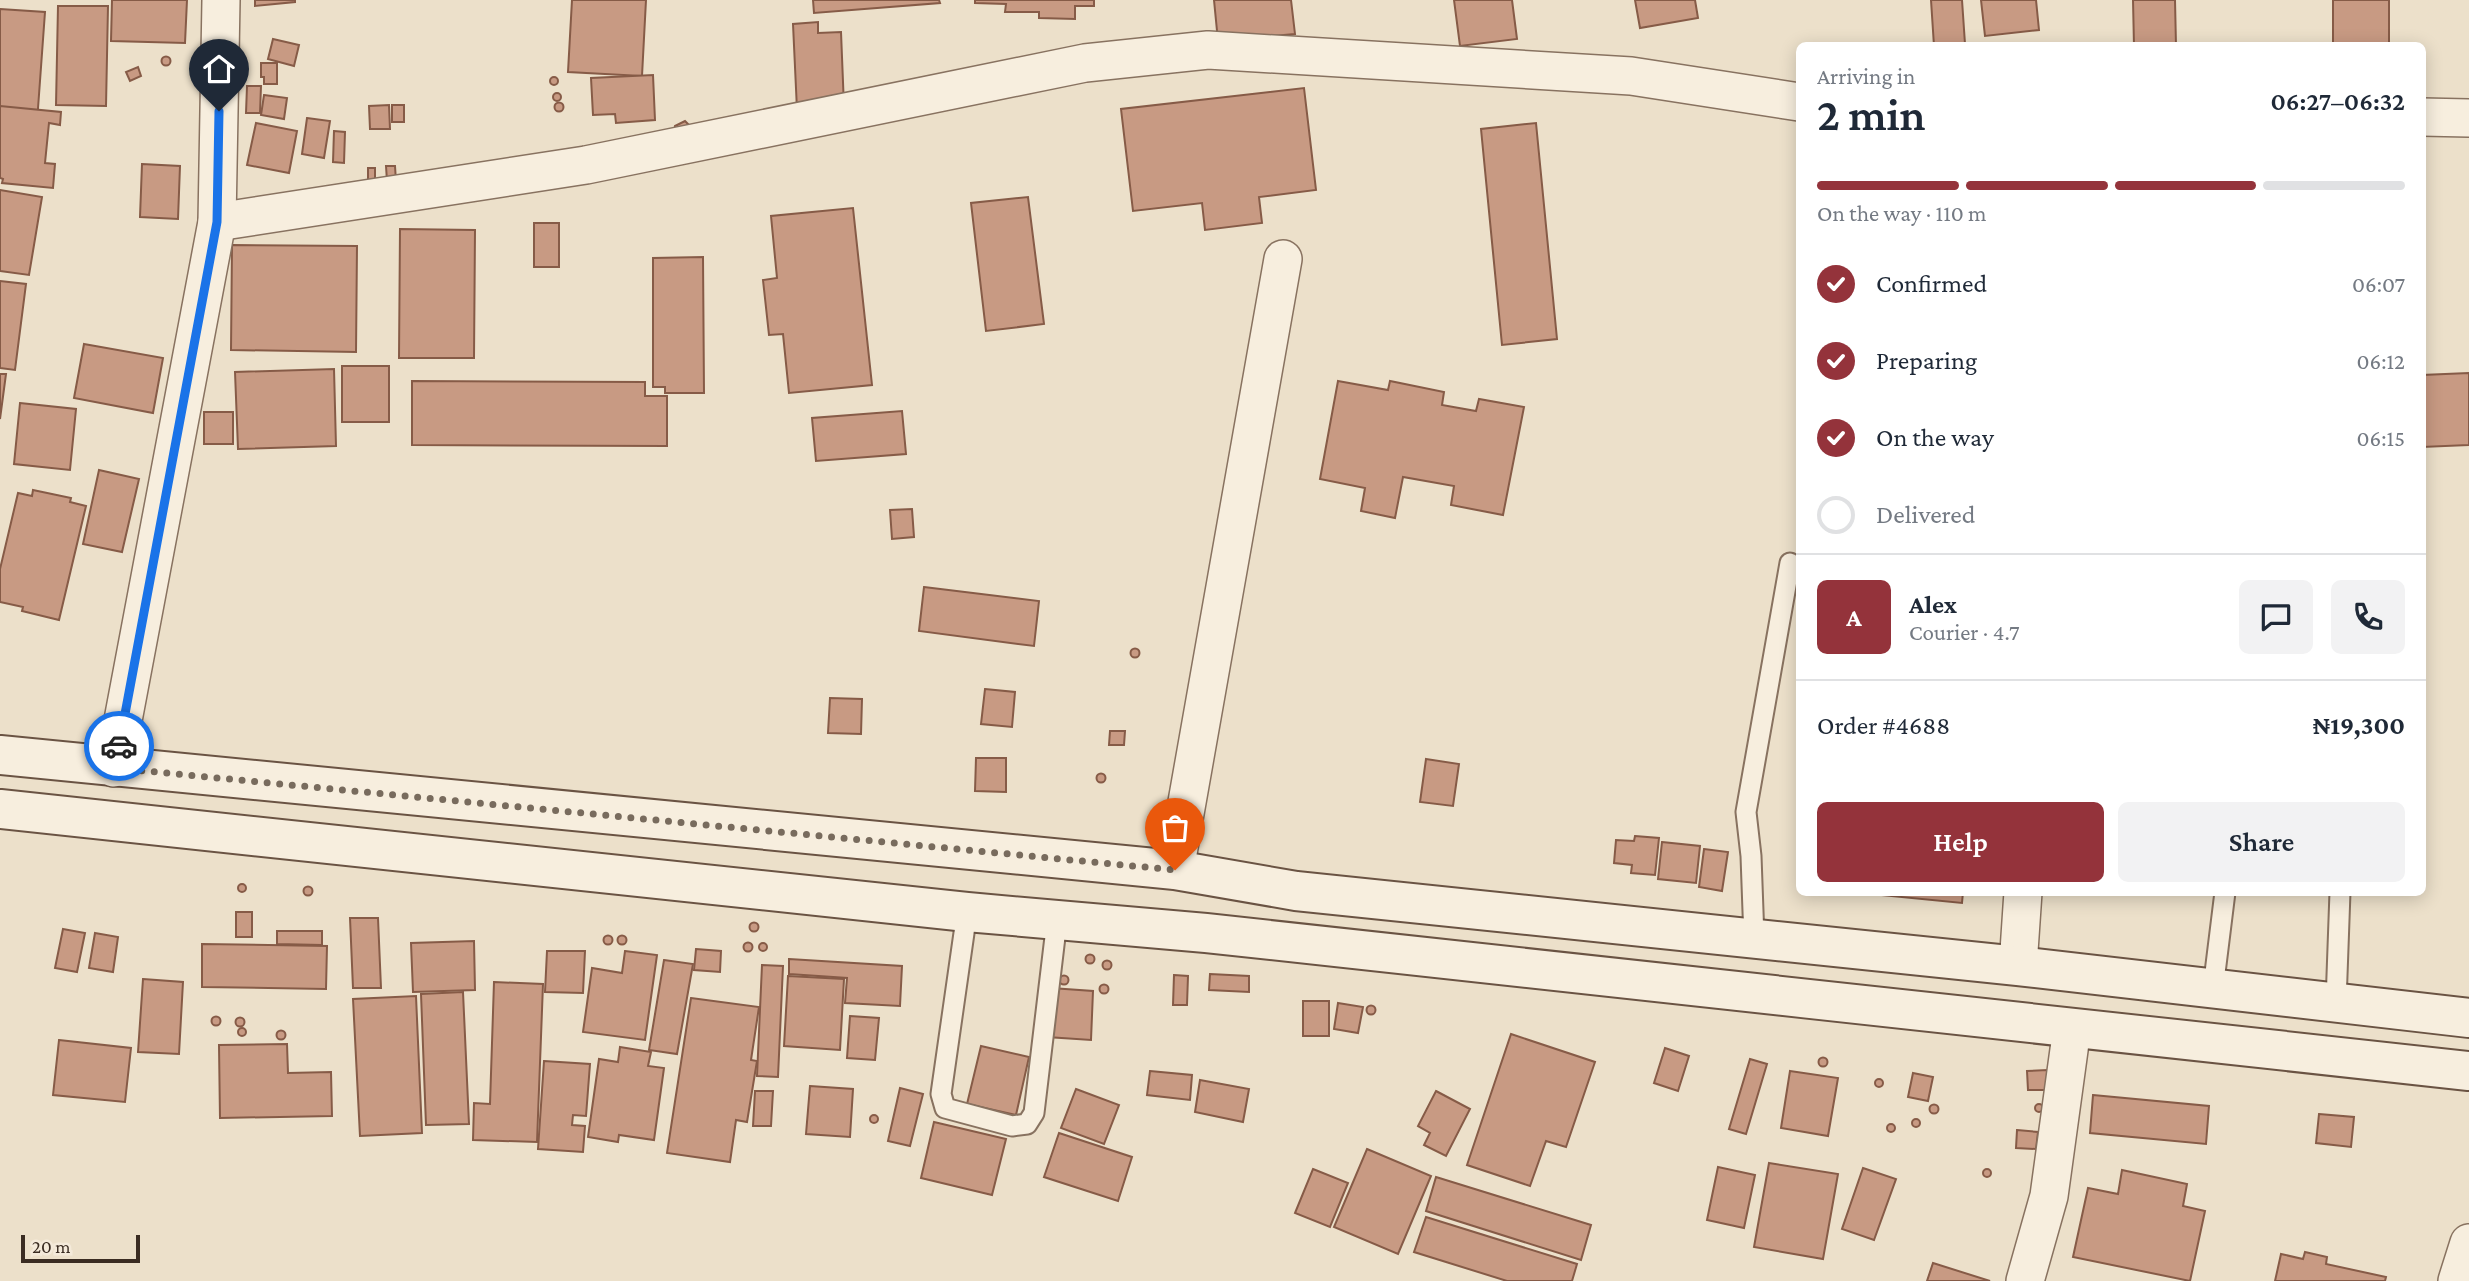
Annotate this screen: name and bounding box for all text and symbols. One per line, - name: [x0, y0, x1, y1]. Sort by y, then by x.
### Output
- pin: [189, 39, 249, 111]
- icon: home: [200, 50, 238, 88]
- text: Arriving in: [1817, 63, 1915, 89]
- text: 06:27–06:32: [2270, 87, 2405, 116]
- text: 2 min: [1817, 89, 1925, 140]
- text: On the way · 110 m: [1817, 200, 1987, 226]
- icon: check: [1817, 265, 1855, 303]
- text: Confirmed: [1876, 269, 1987, 298]
- text: 06:07: [2352, 271, 2405, 297]
- icon: check: [1817, 342, 1855, 380]
- text: Preparing: [1876, 346, 1977, 375]
- text: 06:12: [2356, 348, 2405, 374]
- icon: check: [1817, 419, 1855, 457]
- text: On the way: [1876, 423, 1994, 452]
- text: 06:15: [2357, 425, 2405, 451]
- text: Delivered: [1876, 500, 1975, 529]
- button: chat: [2239, 580, 2313, 654]
- button: phone: [2331, 580, 2405, 654]
- text: Alex: [1909, 590, 1957, 619]
- text: A: [1846, 603, 1862, 632]
- text: Courier · 4.7: [1909, 619, 2020, 645]
- courier: [84, 711, 154, 781]
- text: Order #4688: [1817, 711, 1950, 740]
- text: ₦19,300: [2313, 711, 2405, 740]
- icon: car: [100, 727, 138, 765]
- pin: [1145, 798, 1205, 870]
- button: Help: [1817, 802, 2104, 882]
- button: Share: [2118, 802, 2405, 882]
- icon: bag: [1156, 809, 1194, 847]
- scale bar: [21, 1232, 140, 1264]
- text: 20 m: [32, 1236, 71, 1257]

